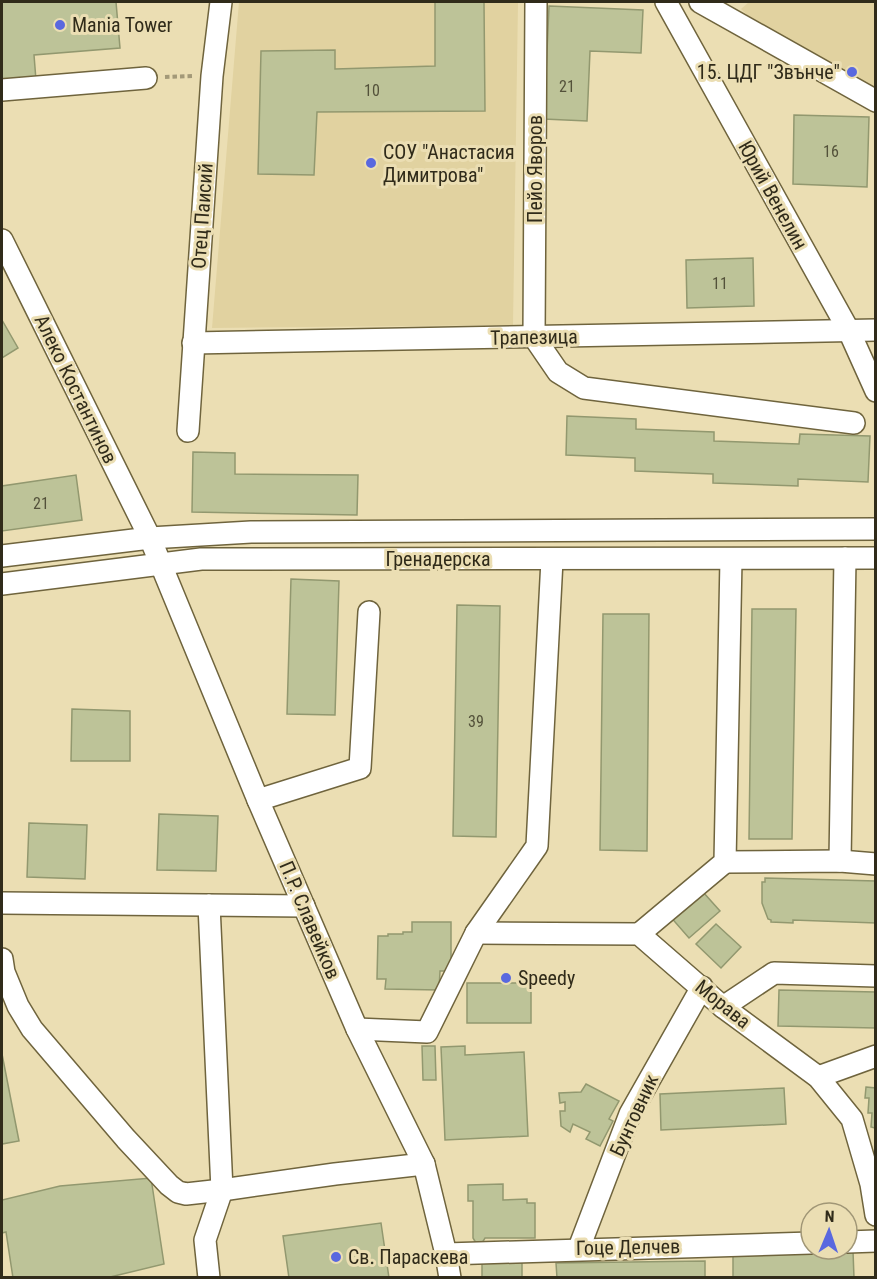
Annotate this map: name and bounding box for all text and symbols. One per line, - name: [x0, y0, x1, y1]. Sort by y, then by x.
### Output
- place label: Mania Tower: [72, 13, 173, 37]
- marker: Mania Tower: [53, 18, 67, 32]
- place label: 15. ЦДГ "Звънче": [697, 60, 840, 84]
- marker: 15. ЦДГ "Звънче": [845, 65, 859, 79]
- house number: 21: [559, 77, 575, 96]
- house number: 10: [364, 81, 380, 100]
- street label: Пейо Яворов: [523, 115, 547, 223]
- street label: Юрий Венелин: [733, 136, 813, 254]
- place label: СОУ "Анастасия Димитрова": [383, 140, 515, 187]
- house number: 16: [823, 142, 839, 161]
- marker: СОУ "Анастасия Димитрова": [364, 156, 378, 170]
- street label: Отец Паисий: [186, 162, 218, 270]
- house number: 11: [712, 274, 728, 293]
- street label: Алеко Костантинов: [30, 311, 122, 467]
- street label: Трапезица: [490, 324, 578, 350]
- house number: 21: [33, 494, 49, 513]
- street label: Гренадерска: [385, 547, 491, 571]
- house number: 39: [468, 712, 484, 731]
- street label: П.Р. Славейков: [274, 857, 346, 983]
- place label: Speedy: [518, 966, 575, 990]
- marker: Speedy: [499, 971, 513, 985]
- street label: Морава: [690, 974, 756, 1034]
- street label: Бунтовник: [605, 1070, 664, 1160]
- north arrow: [799, 1201, 859, 1261]
- text: N: [824, 1207, 835, 1226]
- street label: Гоце Делчев: [576, 1234, 680, 1260]
- place label: Св. Параскева: [348, 1245, 468, 1269]
- marker: Св. Параскева: [329, 1250, 343, 1264]

